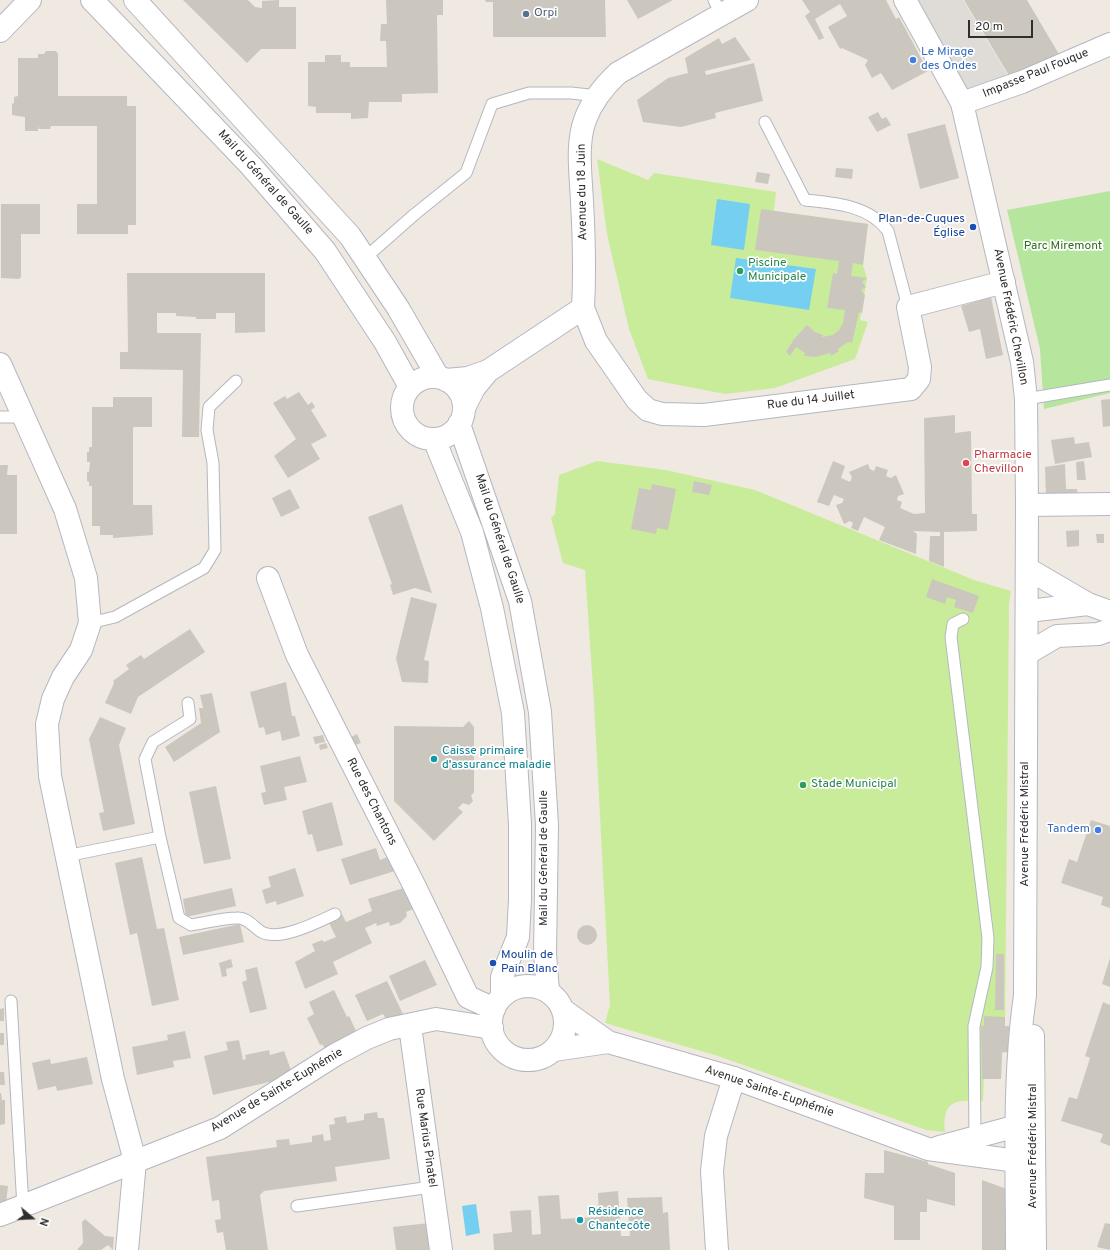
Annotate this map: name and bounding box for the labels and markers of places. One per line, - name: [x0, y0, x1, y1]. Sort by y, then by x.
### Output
- place label: Orpi: [534, 7, 557, 21]
- marker: Orpi: [521, 9, 531, 19]
- place label: Le Mirage des Ondes: [921, 46, 977, 74]
- marker: Le Mirage des Ondes: [908, 55, 918, 65]
- place label: Plan-de-Cuques Église: [878, 213, 965, 241]
- marker: Plan-de-Cuques Église: [968, 222, 978, 232]
- place label: Piscine Municipale: [748, 257, 806, 285]
- marker: Piscine Municipale: [735, 266, 745, 276]
- place label: Pharmacie Chevillon: [974, 449, 1032, 477]
- marker: Pharmacie Chevillon: [961, 458, 971, 468]
- place label: Caisse primaire d'assurance maladie: [442, 745, 551, 773]
- marker: Caisse primaire d'assurance maladie: [429, 754, 439, 764]
- place label: Stade Municipal: [811, 778, 897, 792]
- marker: Stade Municipal: [798, 780, 808, 790]
- place label: Tandem: [1047, 823, 1090, 837]
- marker: Tandem: [1093, 825, 1103, 835]
- place label: Moulin de Pain Blanc: [501, 949, 558, 977]
- marker: Moulin de Pain Blanc: [488, 958, 498, 968]
- place label: Résidence Chantecôte: [588, 1206, 650, 1234]
- marker: Résidence Chantecôte: [575, 1215, 585, 1225]

